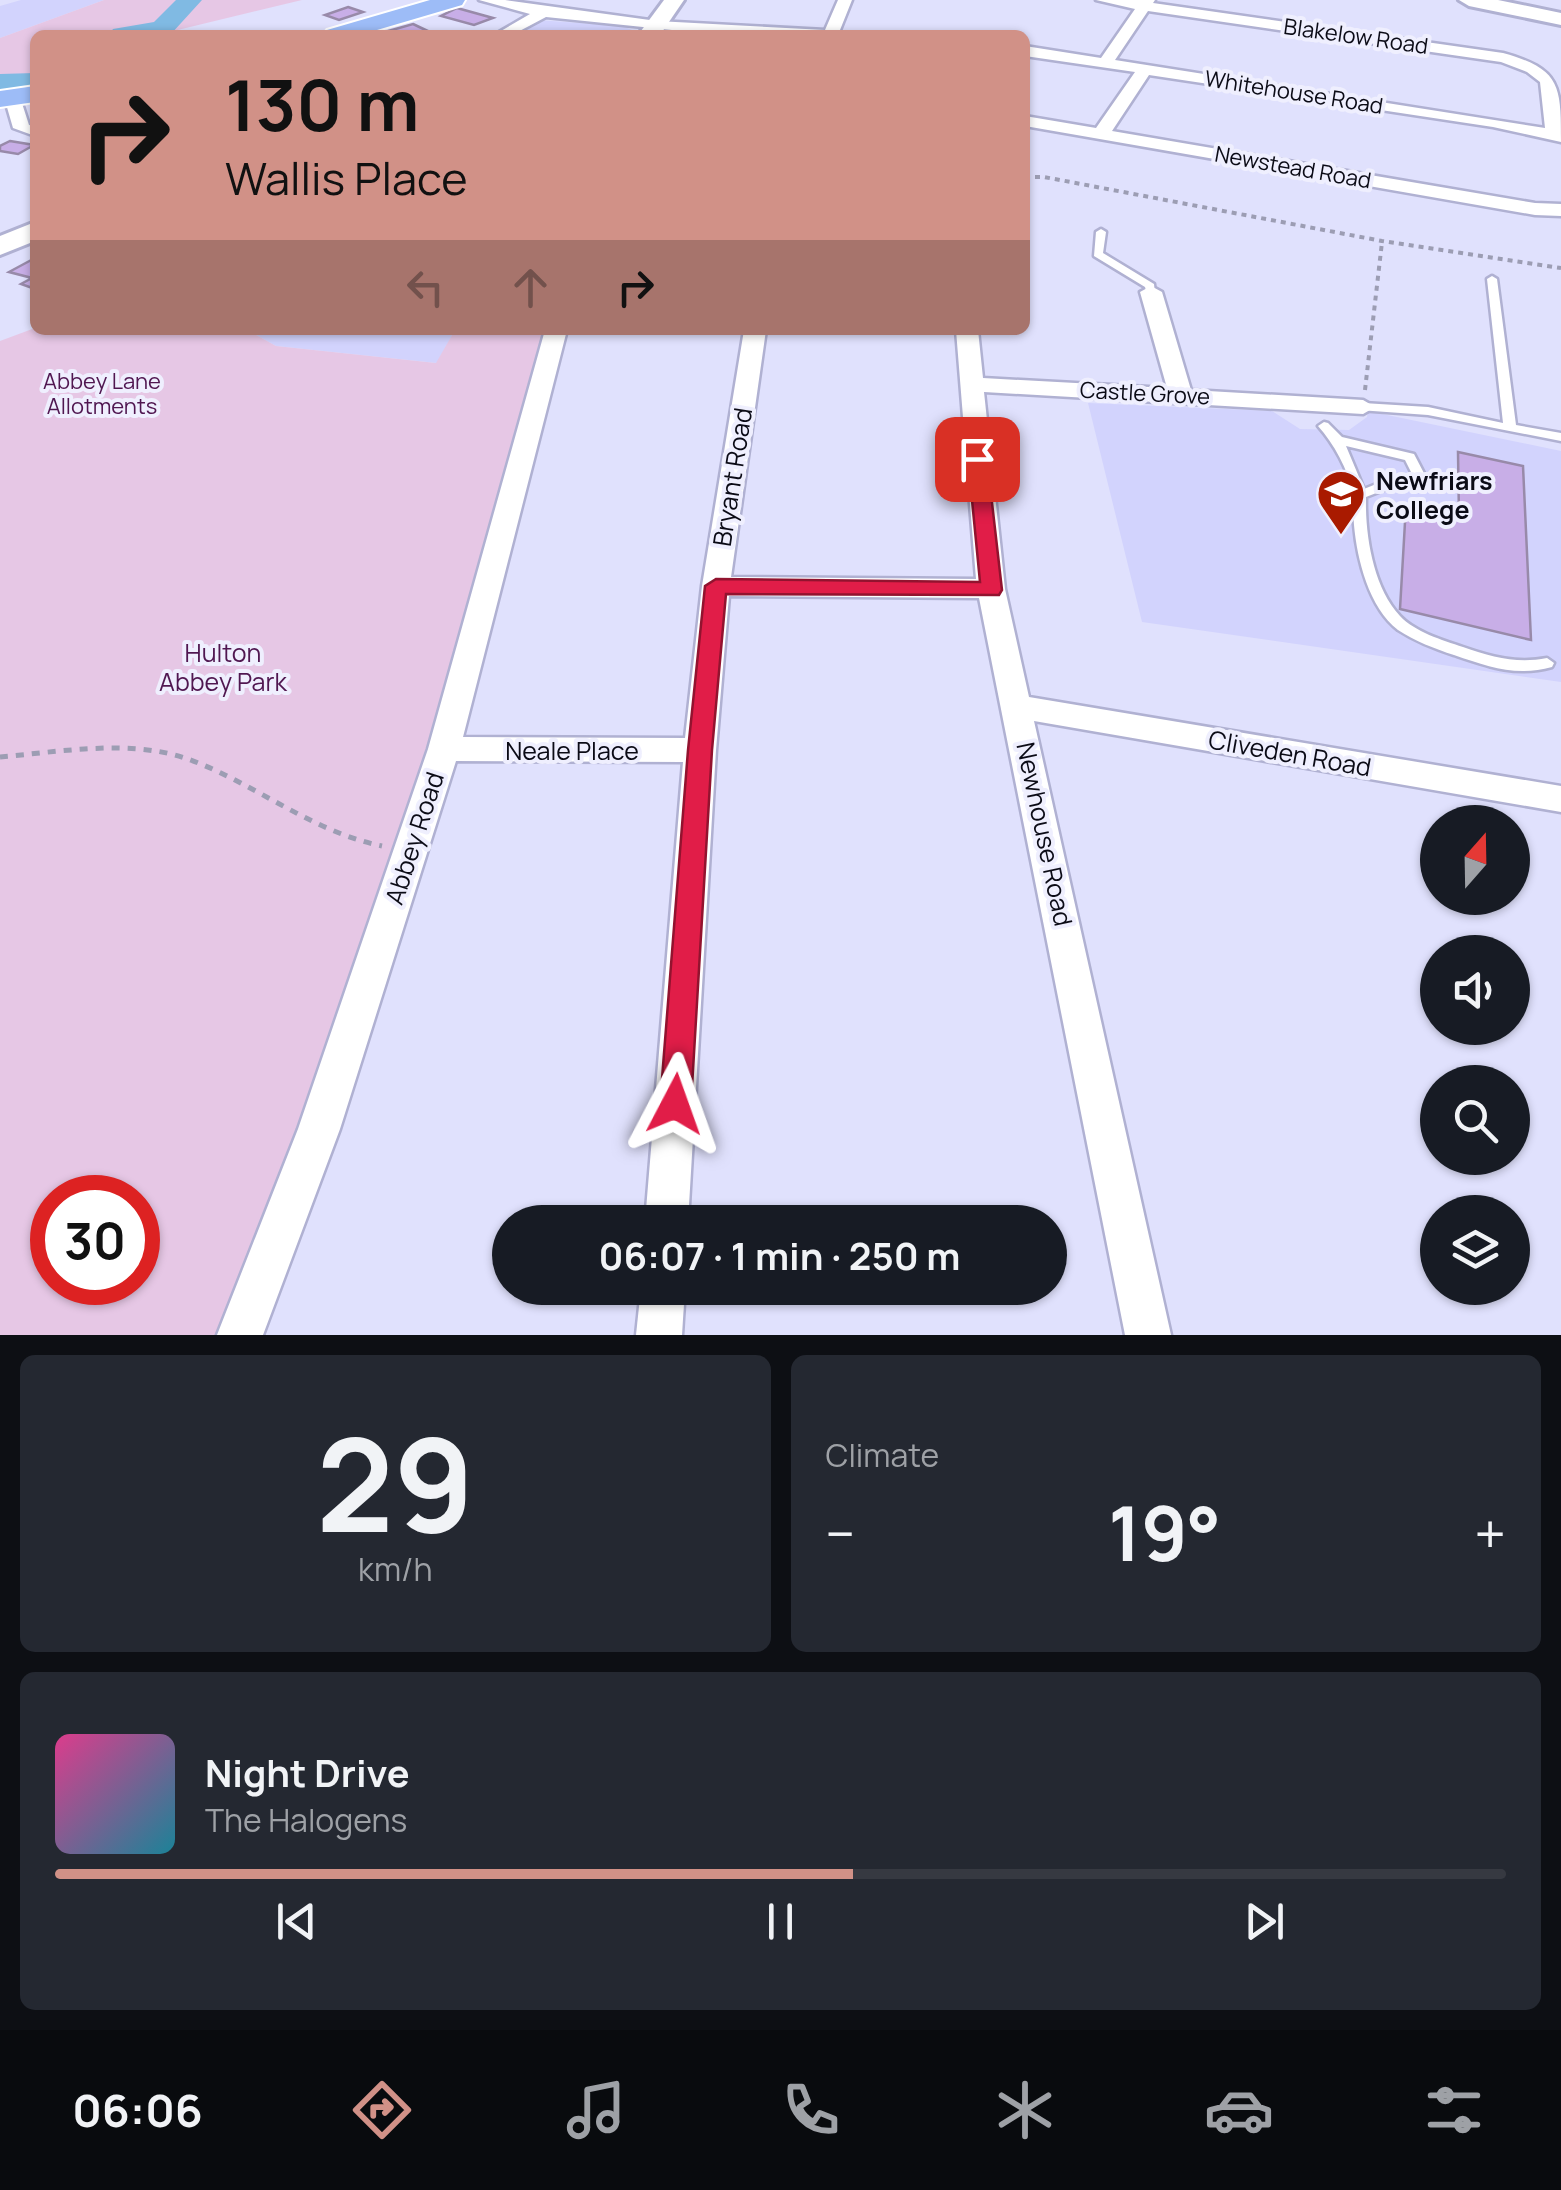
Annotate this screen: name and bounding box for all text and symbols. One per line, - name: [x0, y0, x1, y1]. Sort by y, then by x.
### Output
- street label: Blakelow Road: [1282, 11, 1430, 61]
- text: 130 m: [225, 56, 419, 152]
- street label: Whitehouse Road: [1203, 63, 1385, 121]
- icon: right: [60, 70, 190, 200]
- street label: Newstead Road: [1212, 138, 1374, 196]
- text: Wallis Place: [225, 147, 467, 209]
- icon: left: [398, 260, 453, 315]
- icon: ahead: [503, 260, 558, 315]
- icon: right: [608, 260, 663, 315]
- park label: Abbey Lane Allotments: [43, 366, 161, 421]
- street label: Castle Grove: [1079, 375, 1211, 411]
- street label: Bryant Road: [704, 405, 760, 549]
- pin: [935, 417, 1020, 502]
- icon: arrive: [950, 432, 1005, 487]
- place label: Newfriars College: [1376, 463, 1492, 527]
- school or university icon: Newfriars College: [1315, 468, 1367, 536]
- park label: Hulton Abbey Park: [159, 635, 287, 699]
- street label: Cliveden Road: [1206, 721, 1374, 785]
- street label: Neale Place: [505, 733, 639, 768]
- street label: Newhouse Road: [1008, 739, 1082, 929]
- street label: Abbey Road: [376, 767, 452, 909]
- north arrow: [1420, 805, 1530, 915]
- map controls: [1420, 805, 1530, 1305]
- button: sound: [1420, 935, 1530, 1045]
- position arrow: [623, 1052, 727, 1156]
- button: search: [1420, 1065, 1530, 1175]
- speed limit sign: 30: [30, 1175, 160, 1305]
- button: layers: [1420, 1195, 1530, 1305]
- text: 06:07 · 1 min · 250 m: [598, 1229, 961, 1281]
- text: 29: [316, 1393, 474, 1571]
- text: Climate: [826, 1433, 939, 1477]
- text: 19°: [1108, 1481, 1221, 1584]
- text: −: [826, 1495, 855, 1571]
- text: +: [1474, 1495, 1506, 1571]
- text: km/h: [358, 1547, 432, 1591]
- text: Night Drive: [205, 1746, 410, 1798]
- text: The Halogens: [205, 1798, 407, 1842]
- icon: previous: [269, 1894, 324, 1949]
- icon: pause: [753, 1894, 808, 1949]
- icon: next: [1237, 1894, 1292, 1949]
- icon: directions: [347, 2075, 417, 2145]
- icon: music: [561, 2075, 631, 2145]
- icon: phone: [776, 2075, 846, 2145]
- icon: climate: [990, 2075, 1060, 2145]
- icon: car: [1204, 2075, 1274, 2145]
- icon: filters: [1419, 2075, 1489, 2145]
- text: 06:06: [72, 2079, 203, 2141]

